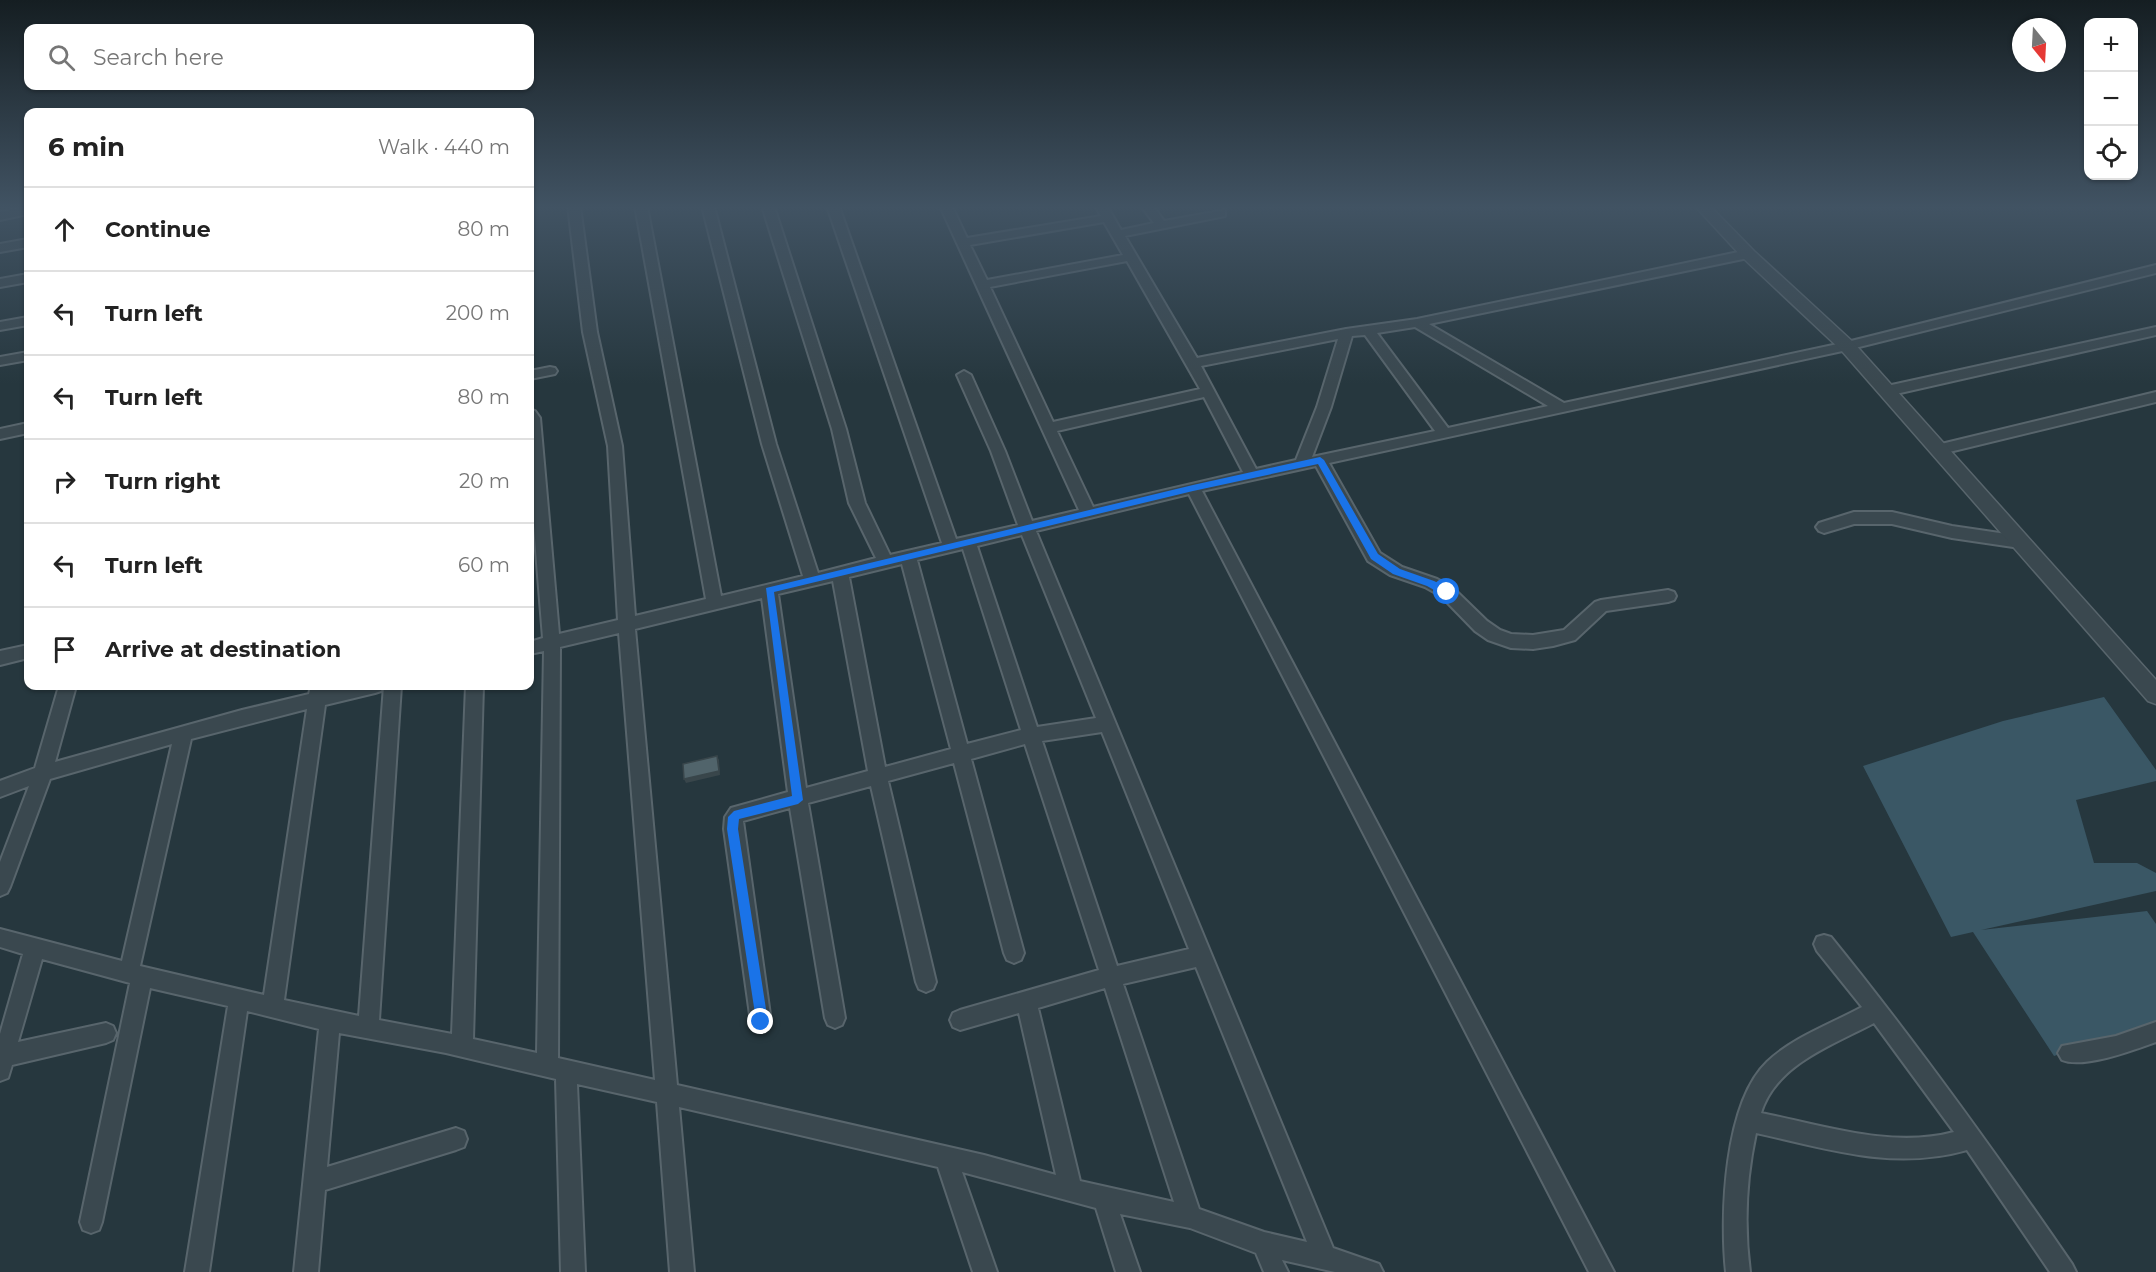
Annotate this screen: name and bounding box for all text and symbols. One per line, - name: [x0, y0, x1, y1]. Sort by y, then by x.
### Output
- north arrow: [2012, 18, 2066, 72]
- map controls: [2084, 18, 2138, 180]
- button: +: [2084, 18, 2138, 72]
- search box: [24, 24, 534, 90]
- icon: search: [45, 41, 78, 74]
- text: Search here: [93, 44, 224, 71]
- button: −: [2084, 72, 2138, 126]
- button: locate: [2084, 126, 2138, 180]
- text: 6 min: [48, 131, 125, 163]
- text: Walk · 440 m: [378, 135, 510, 159]
- icon: ahead: [48, 213, 81, 246]
- text: Continue: [105, 216, 211, 243]
- text: 80 m: [458, 217, 510, 241]
- icon: left: [48, 297, 81, 330]
- text: Turn left: [105, 300, 203, 327]
- text: 200 m: [446, 301, 510, 325]
- icon: left: [48, 381, 81, 414]
- text: Turn left: [105, 384, 203, 411]
- text: 80 m: [458, 385, 510, 409]
- icon: right: [48, 465, 81, 498]
- text: Turn right: [105, 468, 220, 495]
- text: 20 m: [459, 469, 510, 493]
- icon: left: [48, 549, 81, 582]
- text: Turn left: [105, 552, 203, 579]
- text: 60 m: [458, 553, 510, 577]
- route start: [1433, 578, 1459, 604]
- icon: arrive: [48, 633, 81, 666]
- text: Arrive at destination: [105, 636, 341, 663]
- route end: [747, 1008, 773, 1034]

